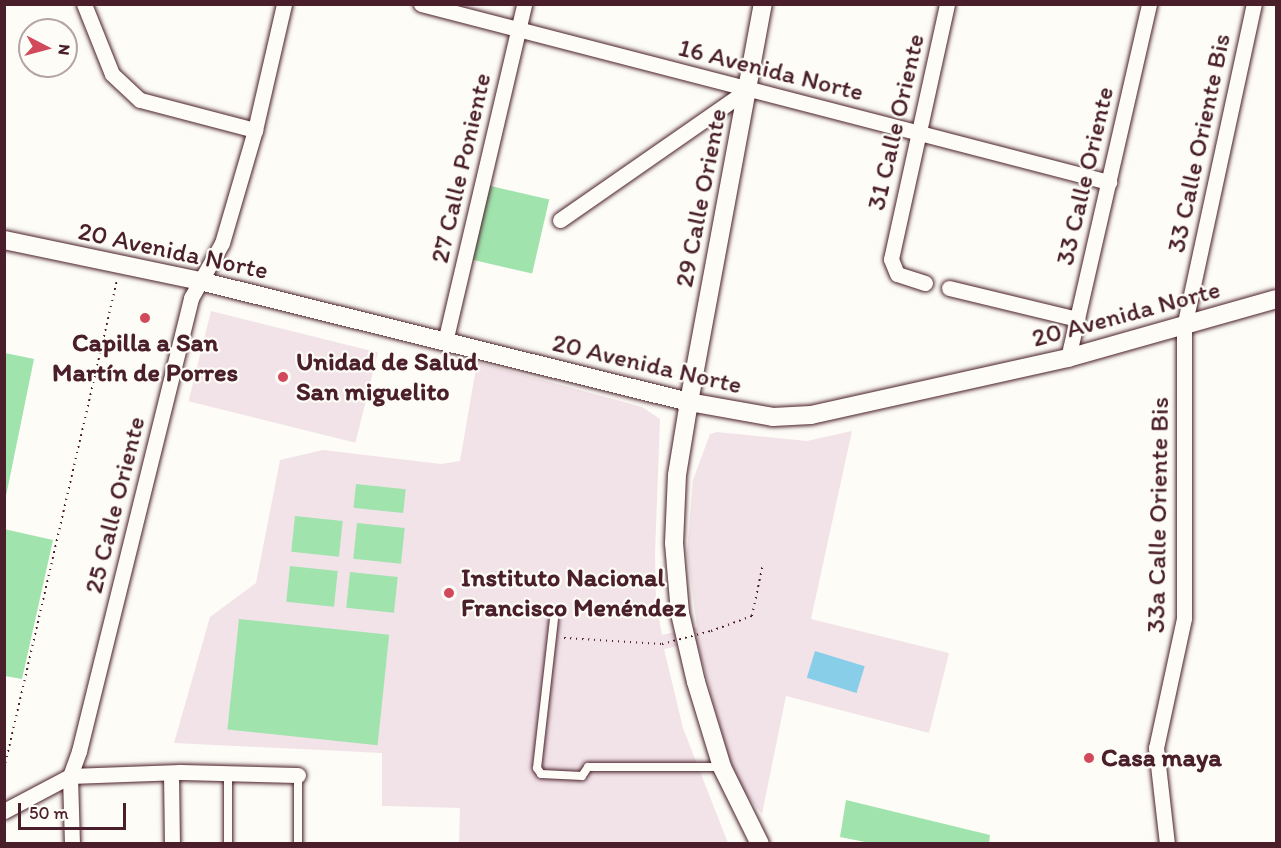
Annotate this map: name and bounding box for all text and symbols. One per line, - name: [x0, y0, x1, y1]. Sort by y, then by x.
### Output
- north arrow: [18, 18, 78, 78]
- street label: 31 Calle Oriente: [861, 31, 931, 213]
- street label: 33 Calle Oriente Bis: [1161, 31, 1237, 255]
- street label: 16 Avenida Norte: [675, 32, 867, 108]
- text: N: [54, 43, 74, 56]
- street label: 27 Calle Poniente: [424, 71, 498, 265]
- street label: 33 Calle Oriente: [1049, 84, 1121, 268]
- street label: 29 Calle Oriente: [668, 106, 734, 290]
- street label: 20 Avenida Norte: [75, 216, 271, 286]
- street label: 20 Avenida Norte: [1029, 274, 1223, 354]
- marker: Capilla a San Martín de Porres: [138, 311, 152, 325]
- place label: Capilla a San Martín de Porres: [52, 327, 238, 388]
- street label: 20 Avenida Norte: [549, 327, 745, 401]
- place label: Unidad de Salud San miguelito: [296, 346, 477, 408]
- marker: Unidad de Salud San miguelito: [274, 368, 292, 386]
- street label: 33a Calle Oriente Bis: [1140, 397, 1176, 633]
- street label: 25 Calle Oriente: [78, 414, 152, 596]
- place label: Instituto Nacional Francisco Menéndez: [461, 562, 685, 624]
- marker: Instituto Nacional Francisco Menéndez: [442, 586, 456, 600]
- place label: Casa maya: [1101, 742, 1222, 774]
- marker: Casa maya: [1082, 751, 1096, 765]
- scale bar: [21, 791, 129, 829]
- text: 50 m: [29, 802, 69, 824]

